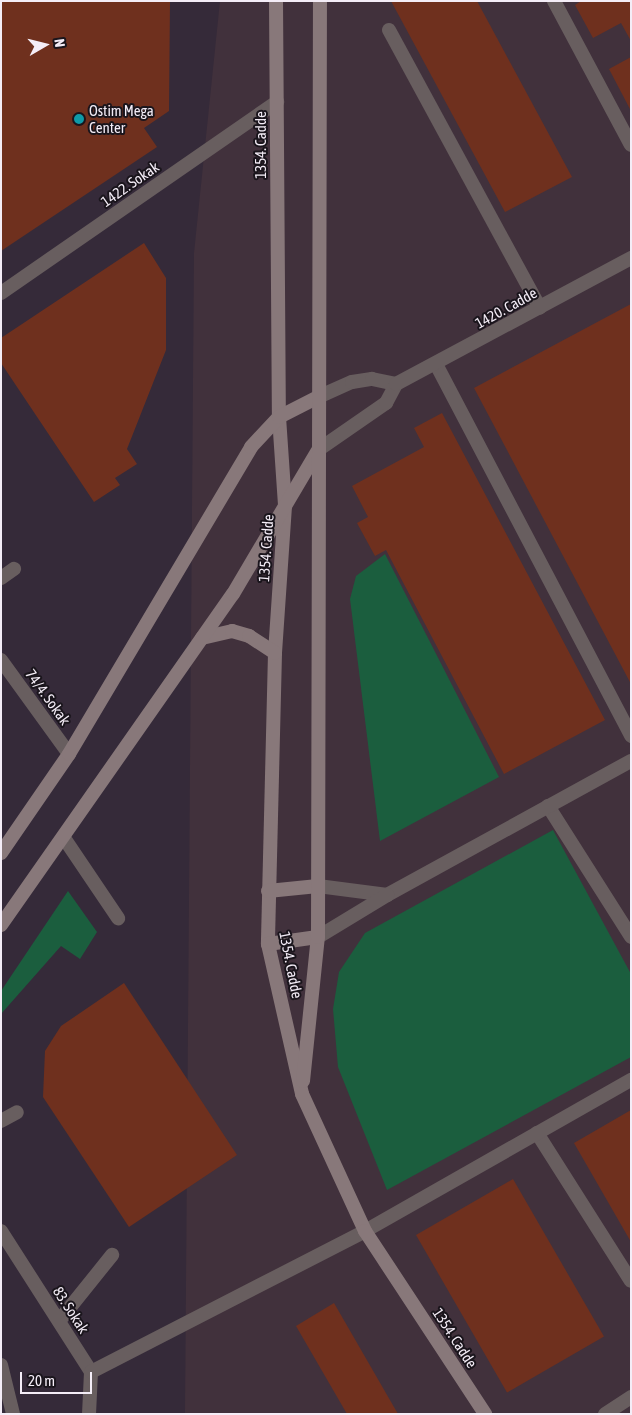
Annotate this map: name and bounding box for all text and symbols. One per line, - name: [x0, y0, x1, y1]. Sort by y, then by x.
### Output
- north arrow: [20, 20, 70, 70]
- text: N: [51, 38, 68, 48]
- place label: Ostim Mega Center: [89, 101, 154, 136]
- street label: 1354. Cadde: [252, 111, 270, 179]
- marker: Ostim Mega Center: [73, 113, 85, 125]
- street label: 1422. Sokak: [98, 158, 162, 210]
- street label: 1420. Cadde: [472, 284, 540, 332]
- street label: 1354. Cadde: [255, 514, 277, 582]
- street label: 74/4. Sokak: [22, 666, 74, 728]
- street label: 1354. Cadde: [276, 930, 306, 1000]
- street label: 83. Sokak: [49, 1283, 93, 1337]
- street label: 1354. Cadde: [429, 1305, 481, 1371]
- scale bar: [22, 1362, 95, 1394]
- text: 20 m: [28, 1372, 55, 1389]

